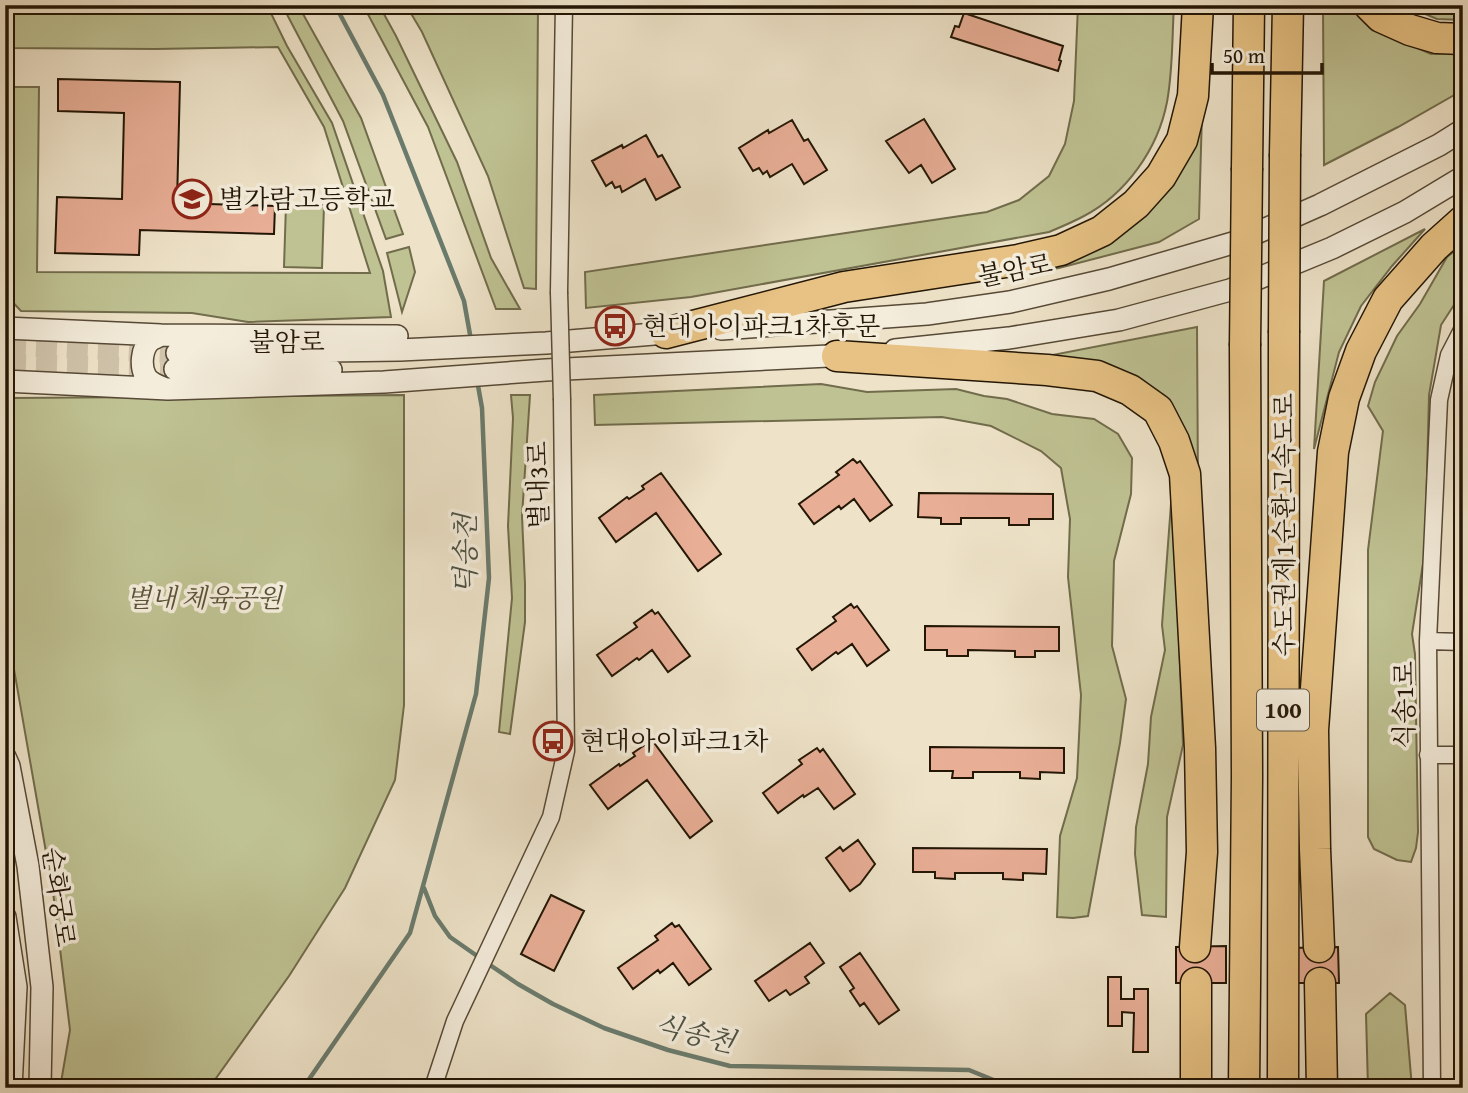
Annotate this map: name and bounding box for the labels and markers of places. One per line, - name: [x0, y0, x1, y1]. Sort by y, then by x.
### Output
- school or university icon: 별가람고등학교: [171, 178, 213, 220]
- place label: 별가람고등학교: [219, 179, 395, 218]
- bus stop icon: 현대아이파크1차후문: [594, 305, 636, 347]
- place label: 현대아이파크1차후문: [642, 306, 881, 345]
- bus stop icon: 현대아이파크1차: [532, 720, 574, 762]
- place label: 현대아이파크1차: [580, 721, 768, 760]

